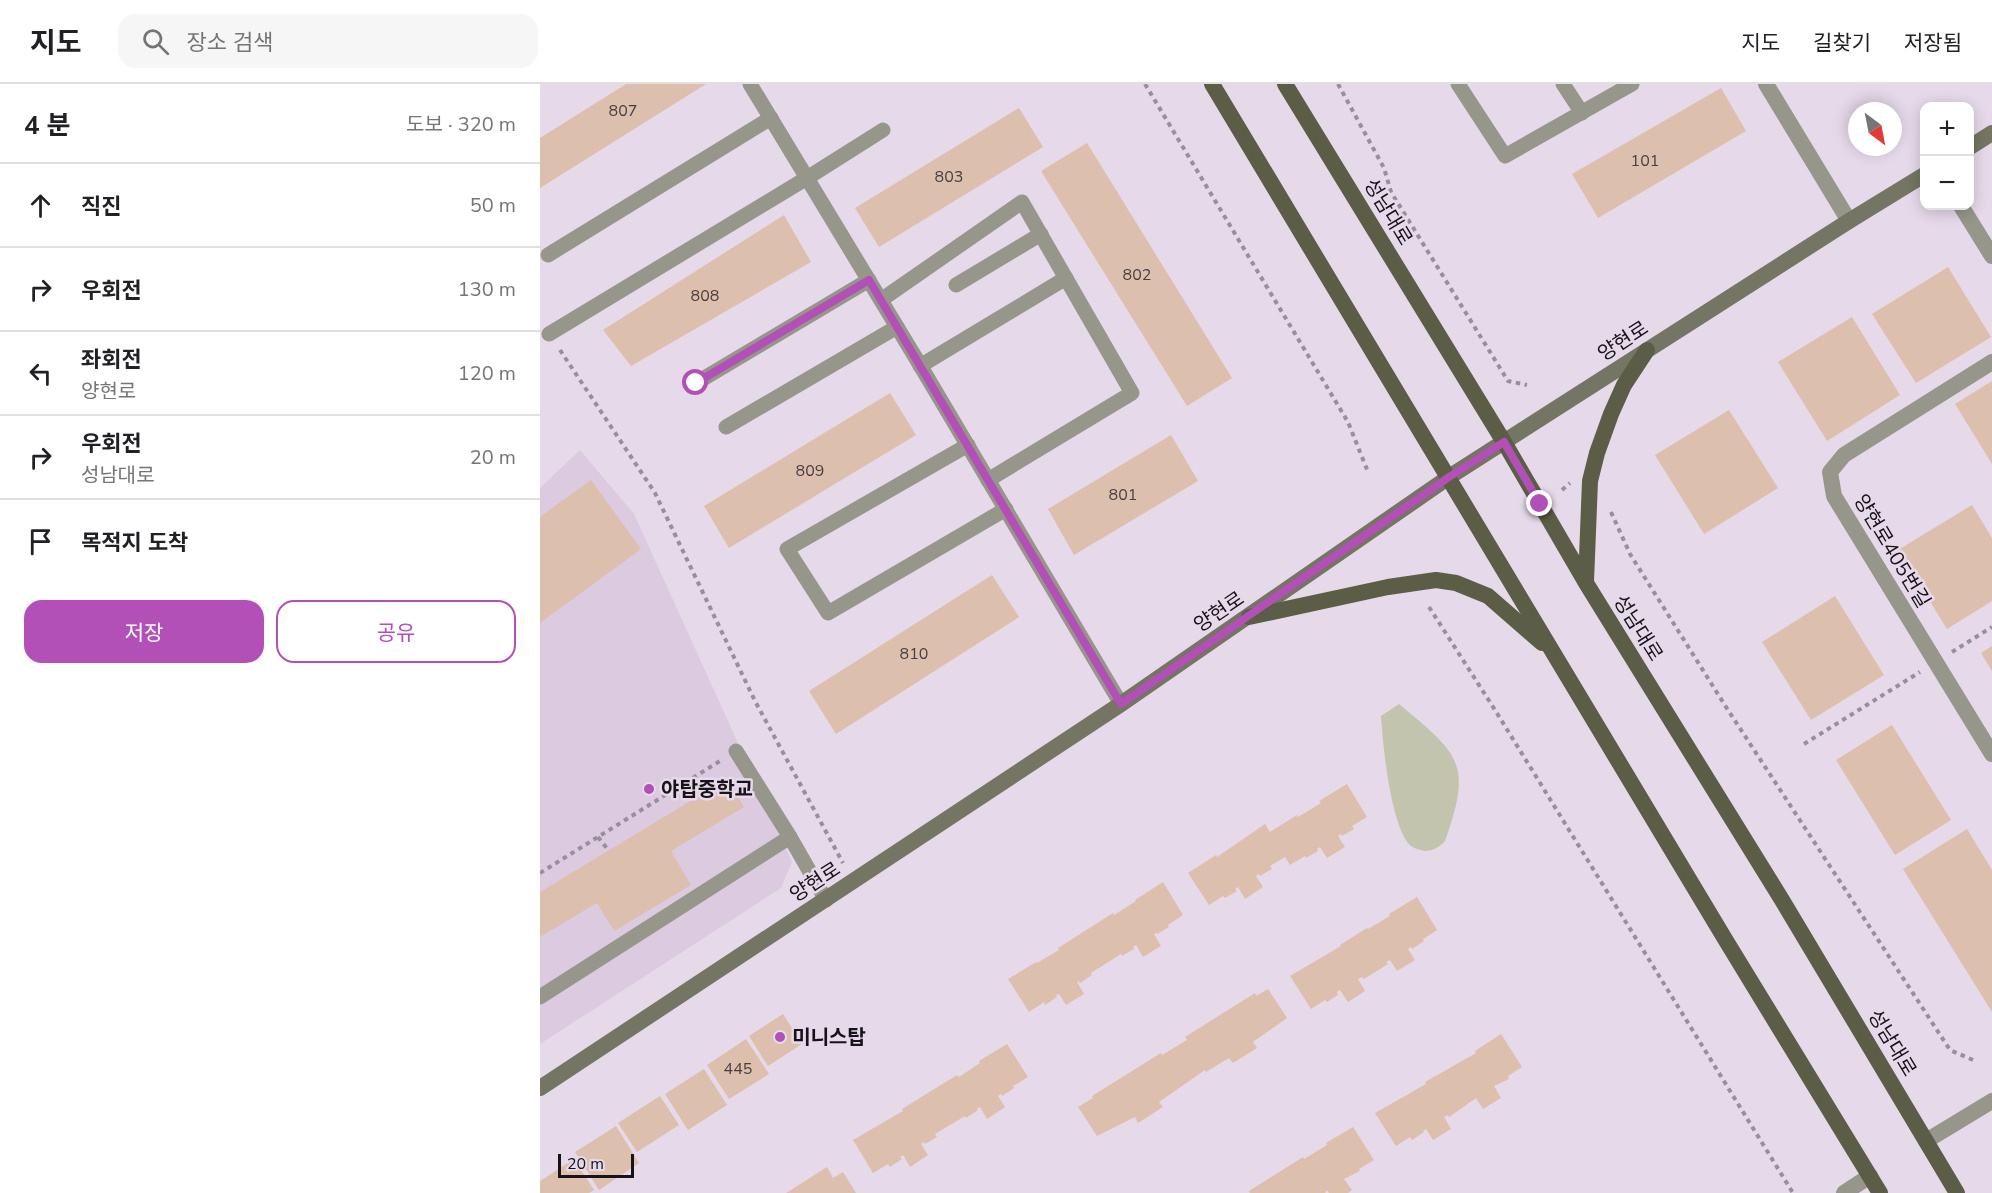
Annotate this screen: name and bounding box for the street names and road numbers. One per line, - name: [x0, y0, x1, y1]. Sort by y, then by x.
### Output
- street label: 성남대로: [1357, 173, 1419, 251]
- street label: 양현로: [1592, 315, 1654, 367]
- street label: 양현로405번길: [1847, 489, 1937, 613]
- street label: 양현로: [1189, 585, 1249, 639]
- street label: 성남대로: [1607, 590, 1669, 666]
- street label: 양현로: [784, 856, 846, 908]
- street label: 성남대로: [1861, 1004, 1923, 1082]

